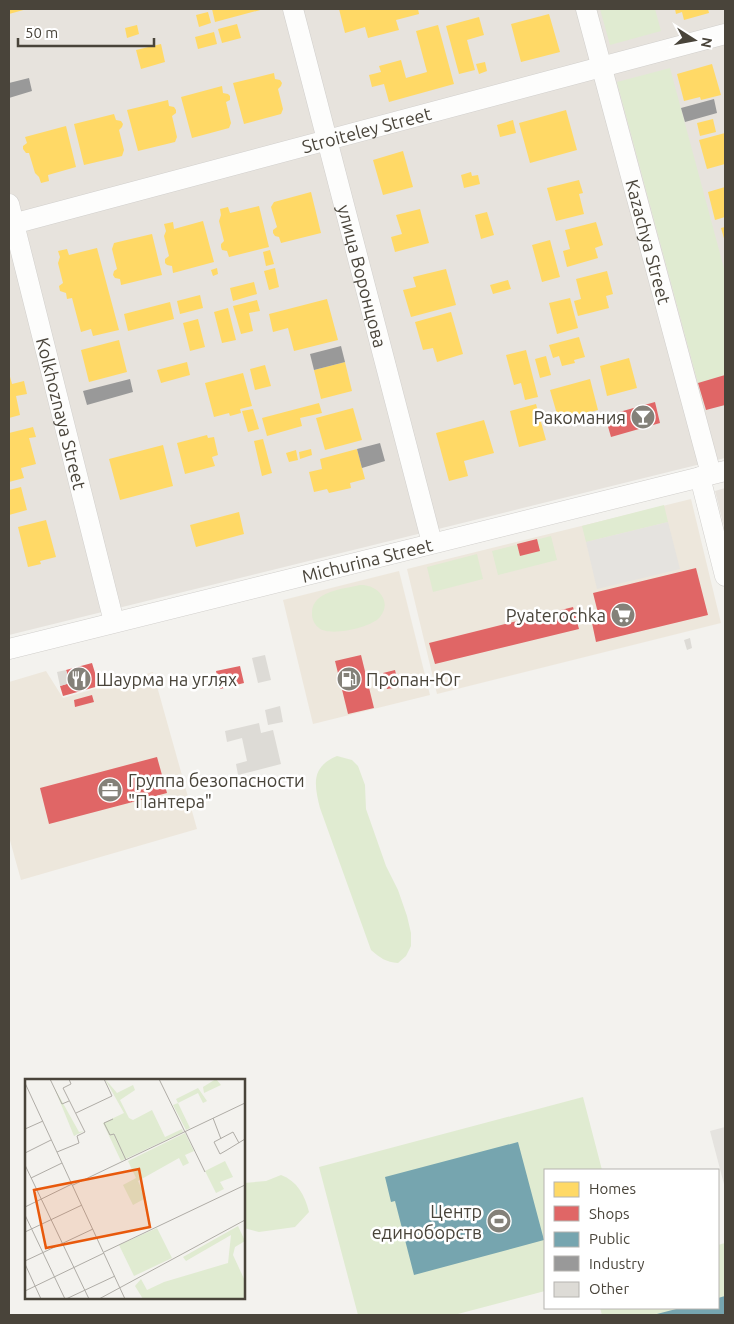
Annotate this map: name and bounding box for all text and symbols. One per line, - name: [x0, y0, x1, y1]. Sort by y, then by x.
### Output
- scale bar: [18, 15, 154, 47]
- north arrow: [669, 15, 719, 65]
- text: 50 m: [25, 24, 58, 41]
- text: N: [698, 36, 716, 49]
- street label: Stroiteley Street: [300, 103, 433, 156]
- street label: Kazachya Street: [622, 177, 675, 306]
- street label: улица Воронцова: [334, 202, 391, 350]
- street label: Kolkhoznaya Street: [33, 335, 90, 492]
- bar icon: Ракомания: [630, 404, 656, 430]
- place label: Ракомания: [534, 407, 626, 427]
- street label: Michurina Street: [300, 534, 435, 586]
- supermarket icon: Pyaterochka: [610, 602, 636, 628]
- place label: Pyaterochka: [506, 605, 606, 625]
- restaurant icon: Шаурма на углях: [66, 666, 92, 692]
- fuel station icon: Пропан-Юг: [336, 666, 362, 692]
- place label: Шаурма на углях: [96, 669, 237, 689]
- place label: Пропан-Юг: [366, 669, 460, 689]
- place label: Группа безопасности "Пантера": [128, 770, 305, 811]
- office icon: Группа безопасности "Пантера": [97, 777, 123, 803]
- inset map: [25, 1079, 245, 1299]
- legend: [544, 1169, 719, 1309]
- text: Homes: [589, 1180, 636, 1197]
- place label: Центр единоборств: [372, 1201, 482, 1242]
- text: Shops: [589, 1205, 630, 1222]
- sports icon: Центр единоборств: [486, 1208, 512, 1234]
- text: Public: [589, 1230, 630, 1247]
- text: Industry: [589, 1255, 644, 1272]
- text: Other: [589, 1280, 629, 1297]

